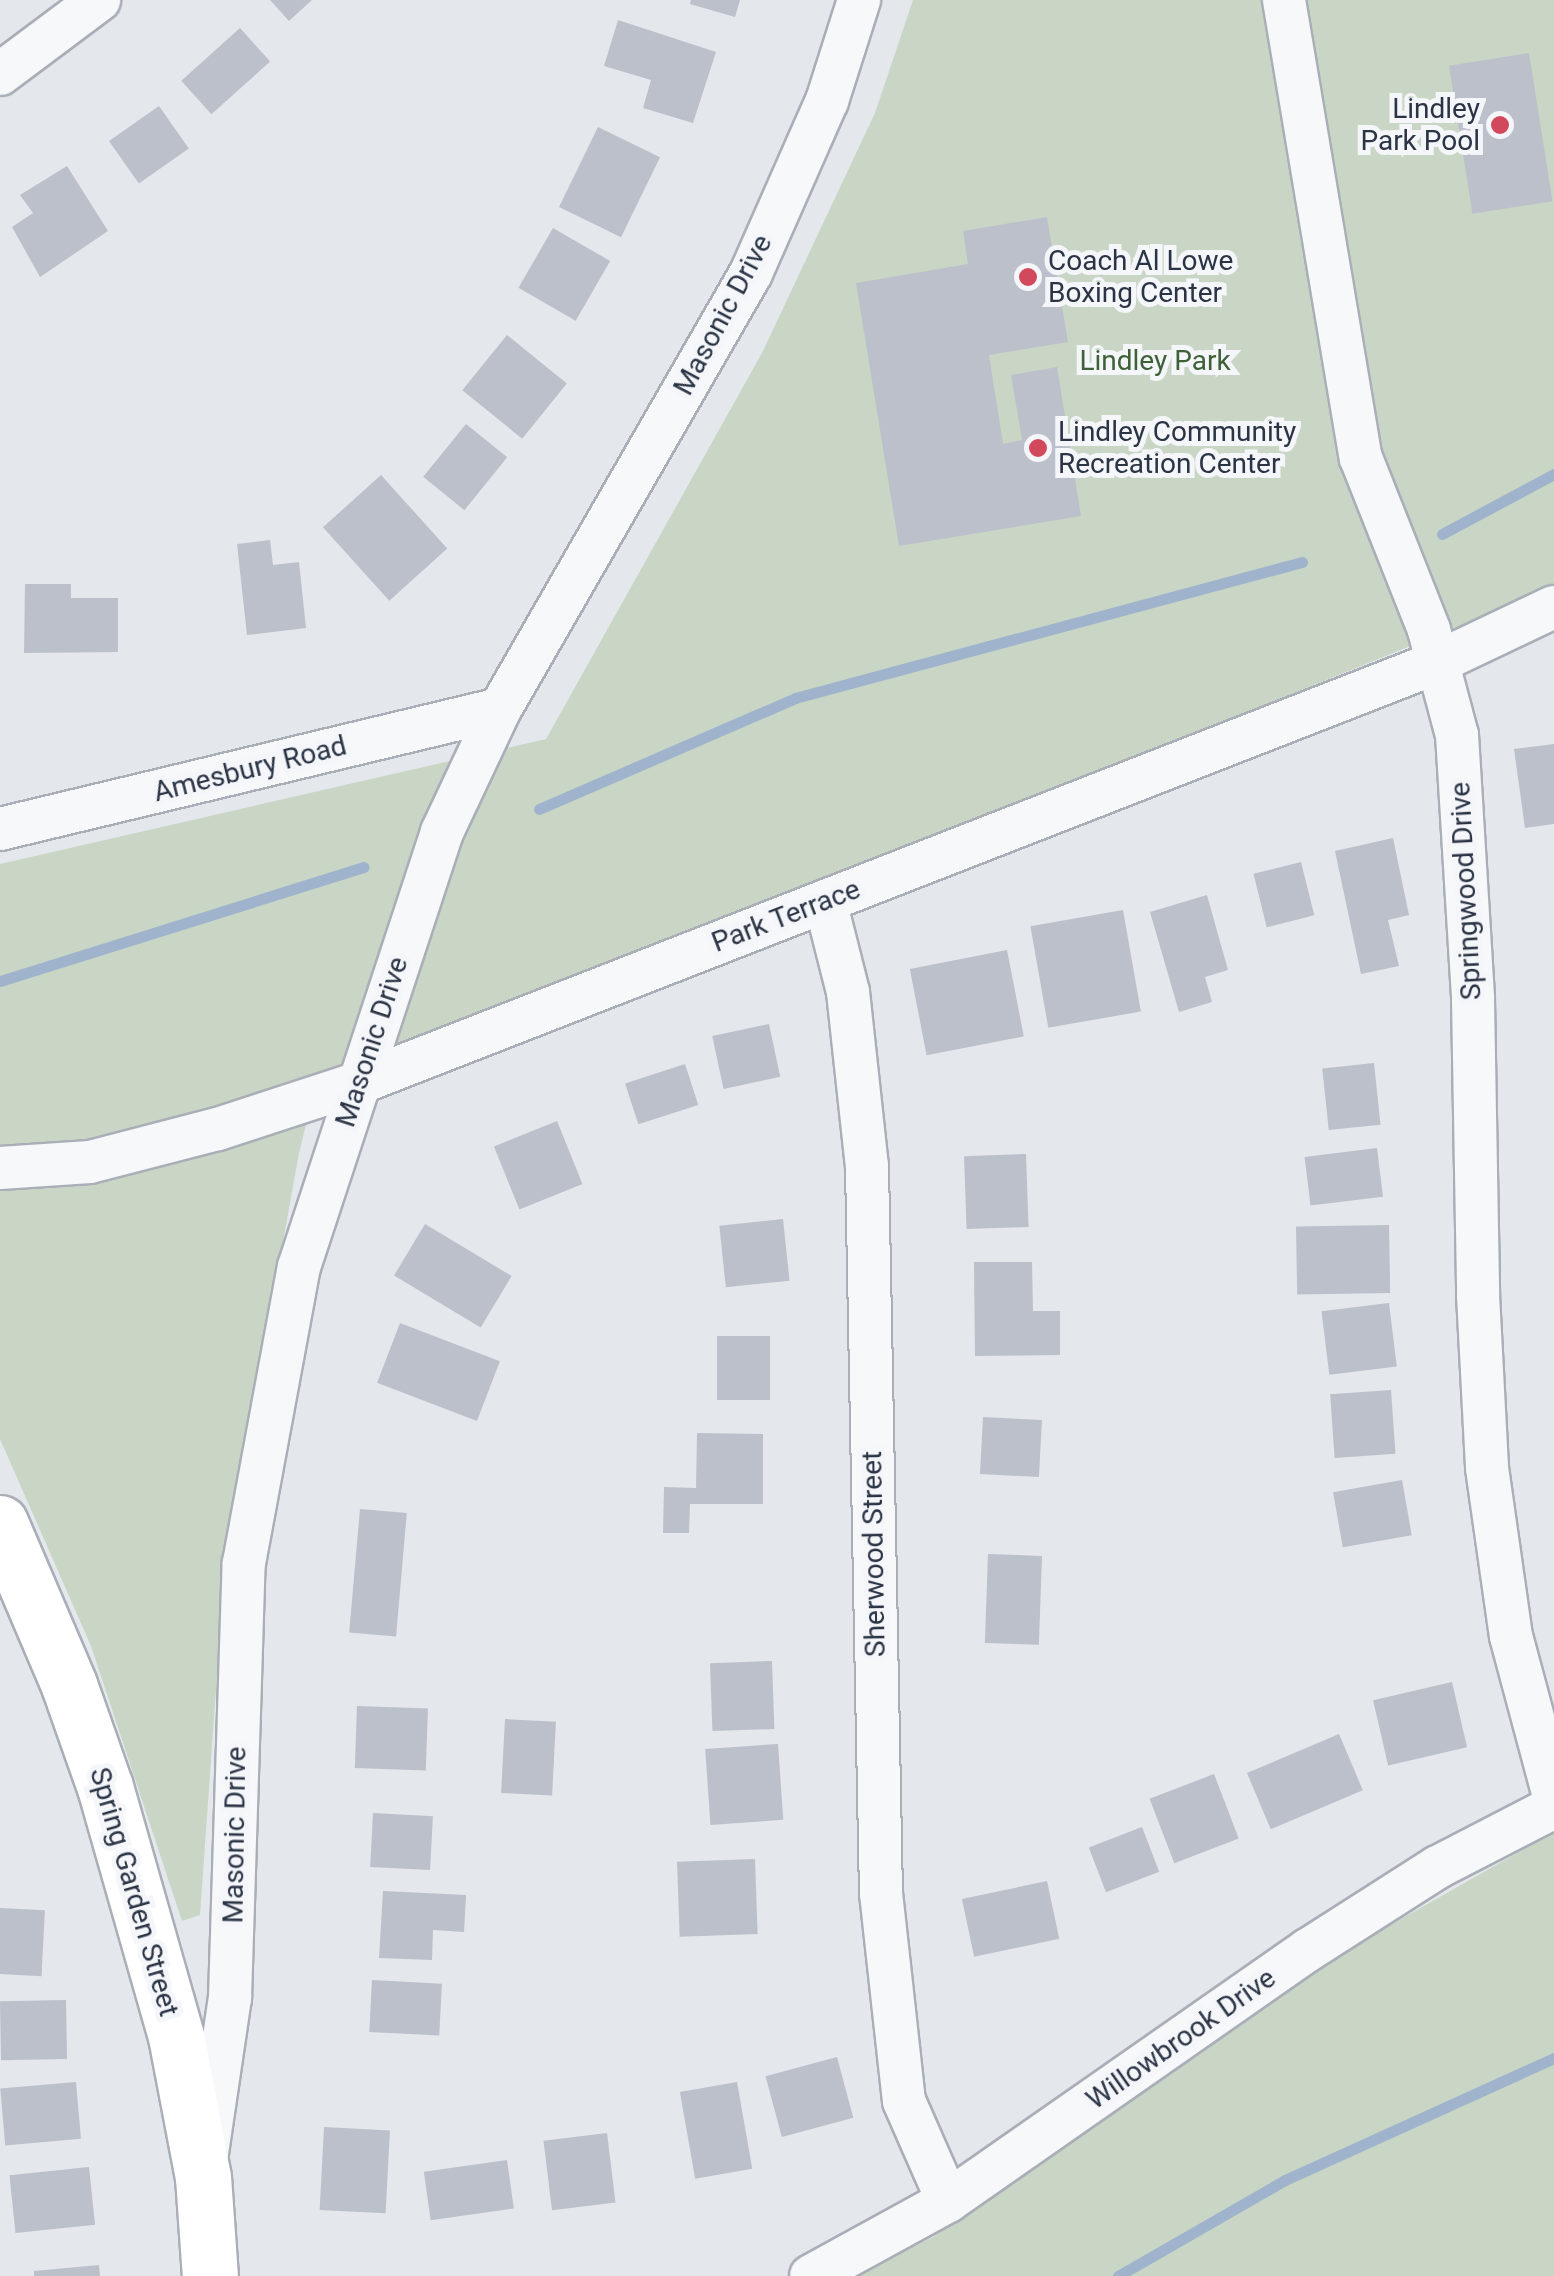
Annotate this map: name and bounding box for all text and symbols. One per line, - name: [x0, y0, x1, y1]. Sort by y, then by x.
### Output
- place label: Lindley Park Pool: [1360, 92, 1480, 158]
- marker: Lindley Park Pool: [1489, 114, 1511, 136]
- street label: Masonic Drive: [667, 229, 779, 401]
- place label: Coach Al Lowe Boxing Center: [1048, 244, 1233, 310]
- marker: Coach Al Lowe Boxing Center: [1017, 266, 1039, 288]
- park label: Lindley Park: [1079, 344, 1231, 378]
- place label: Lindley Community Recreation Center: [1058, 415, 1296, 481]
- marker: Lindley Community Recreation Center: [1027, 437, 1049, 459]
- street label: Amesbury Road: [150, 729, 350, 809]
- street label: Springwood Drive: [1444, 781, 1488, 1001]
- street label: Park Terrace: [707, 872, 865, 960]
- street label: Masonic Drive: [329, 953, 415, 1131]
- street label: Sherwood Street: [855, 1451, 893, 1657]
- street label: Masonic Drive: [217, 1746, 253, 1924]
- street label: Spring Garden Street: [82, 1764, 186, 2020]
- street label: Willowbrook Drive: [1080, 1961, 1282, 2117]

